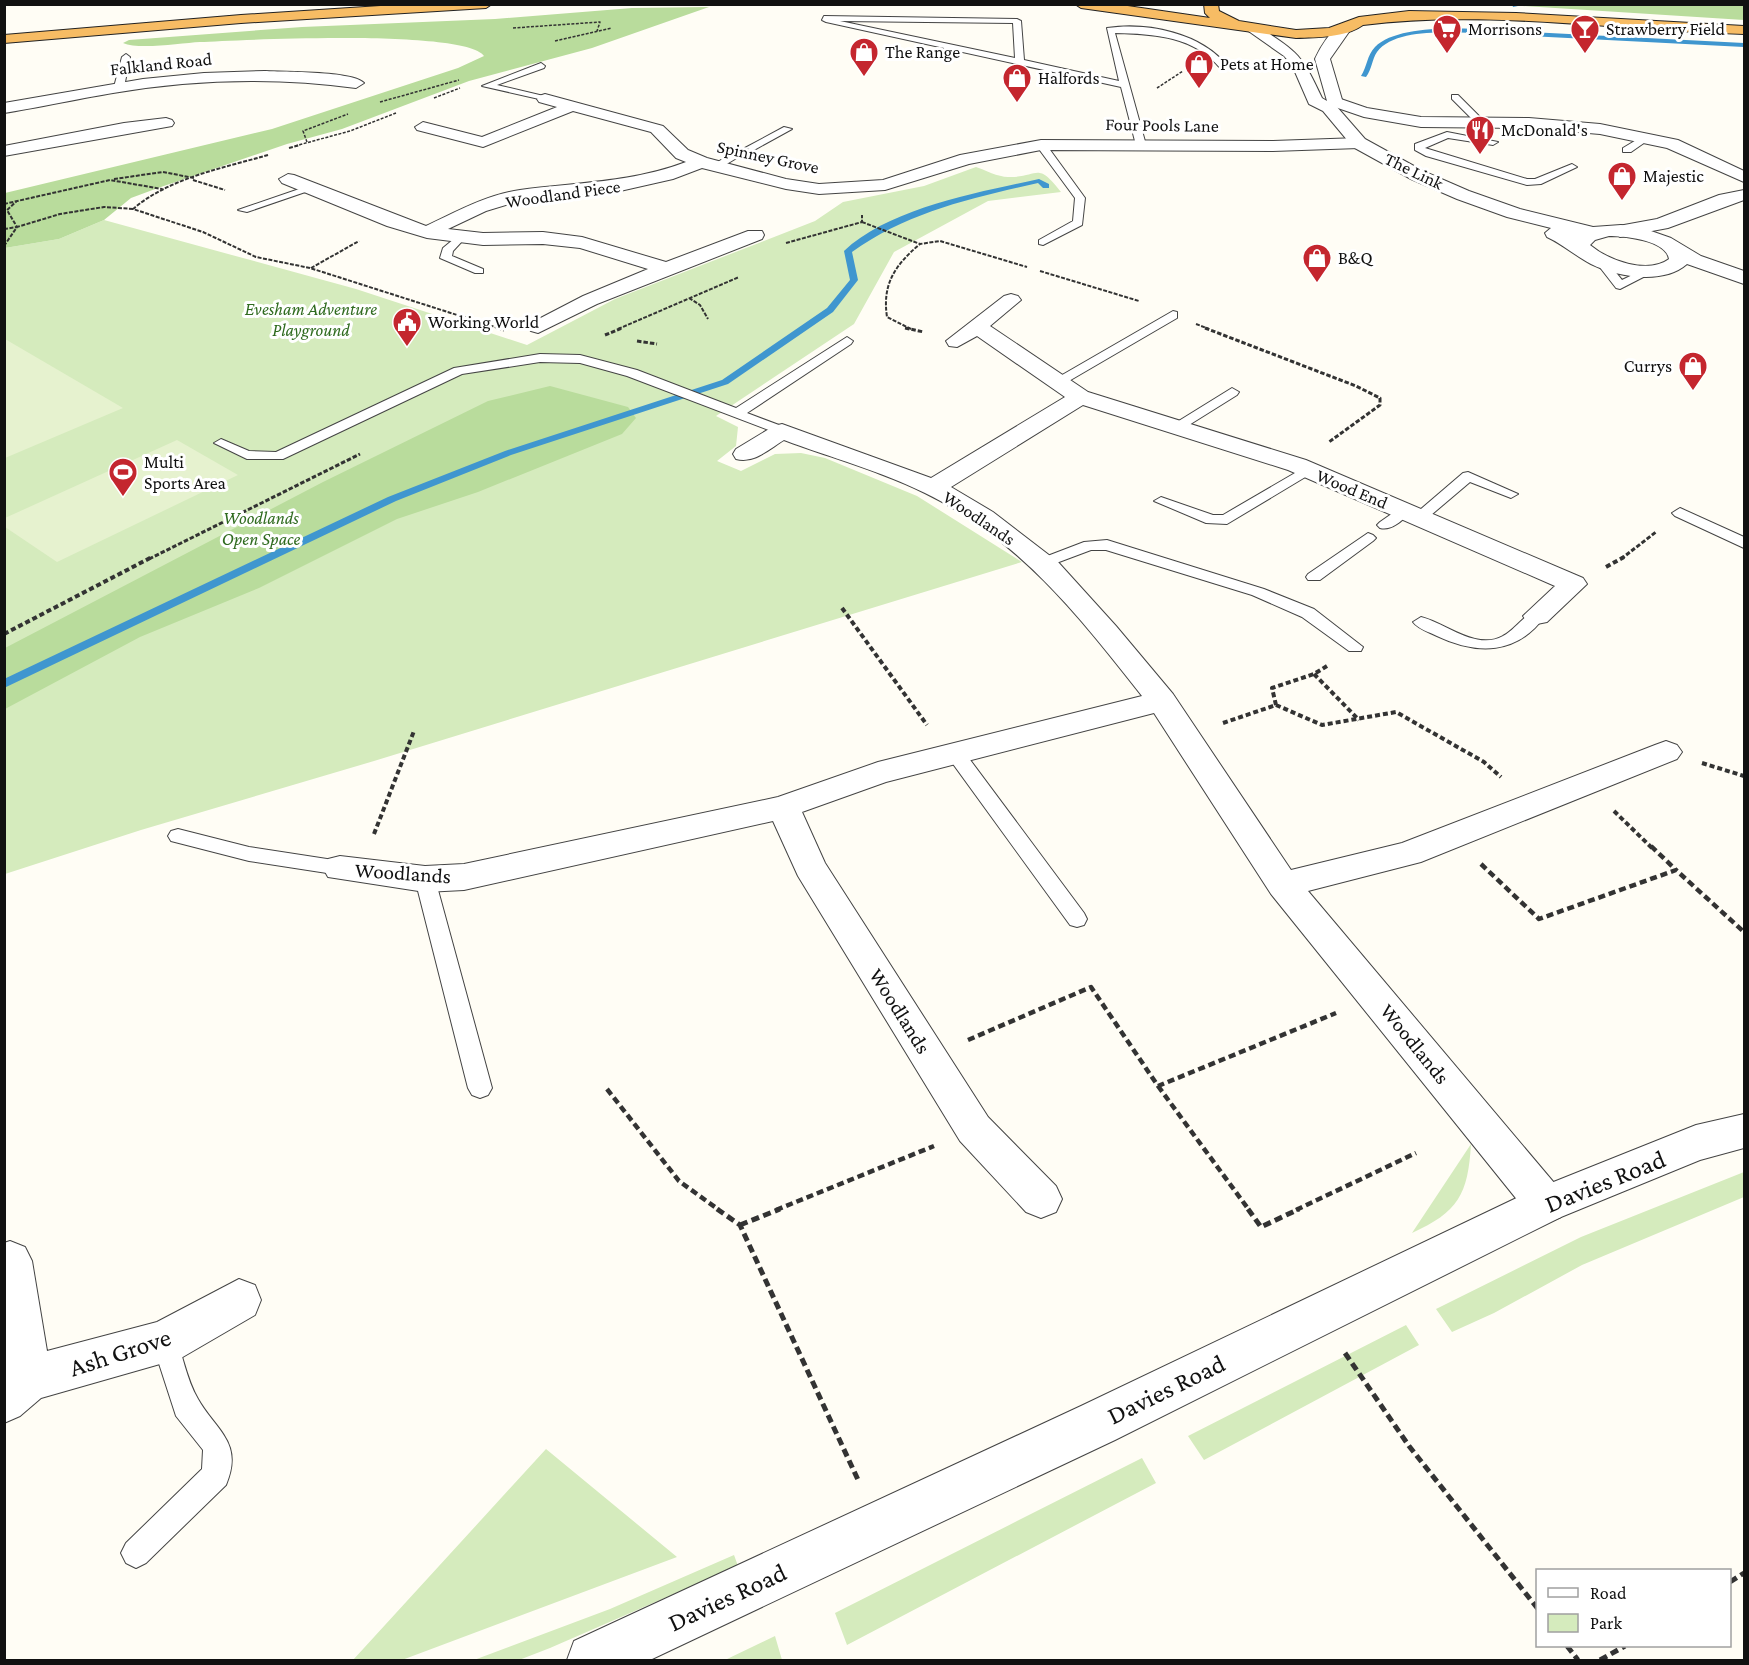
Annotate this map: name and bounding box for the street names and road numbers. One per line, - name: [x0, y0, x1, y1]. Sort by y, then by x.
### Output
- street label: Falkland Road: [109, 49, 213, 79]
- street label: Four Pools Lane: [1105, 114, 1219, 136]
- street label: Spinney Grove: [715, 136, 821, 178]
- street label: The Link: [1381, 148, 1447, 194]
- street label: Woodland Piece: [504, 176, 622, 212]
- street label: Wood End: [1313, 465, 1391, 513]
- street label: Woodlands: [939, 487, 1019, 549]
- street label: Woodlands: [354, 858, 452, 888]
- street label: Woodlands: [864, 964, 936, 1058]
- street label: Woodlands: [1375, 999, 1455, 1089]
- street label: Davies Road: [1541, 1144, 1670, 1219]
- street label: Ash Grove: [66, 1322, 175, 1382]
- street label: Davies Road: [1103, 1348, 1230, 1430]
- street label: Davies Road: [663, 1557, 791, 1637]

